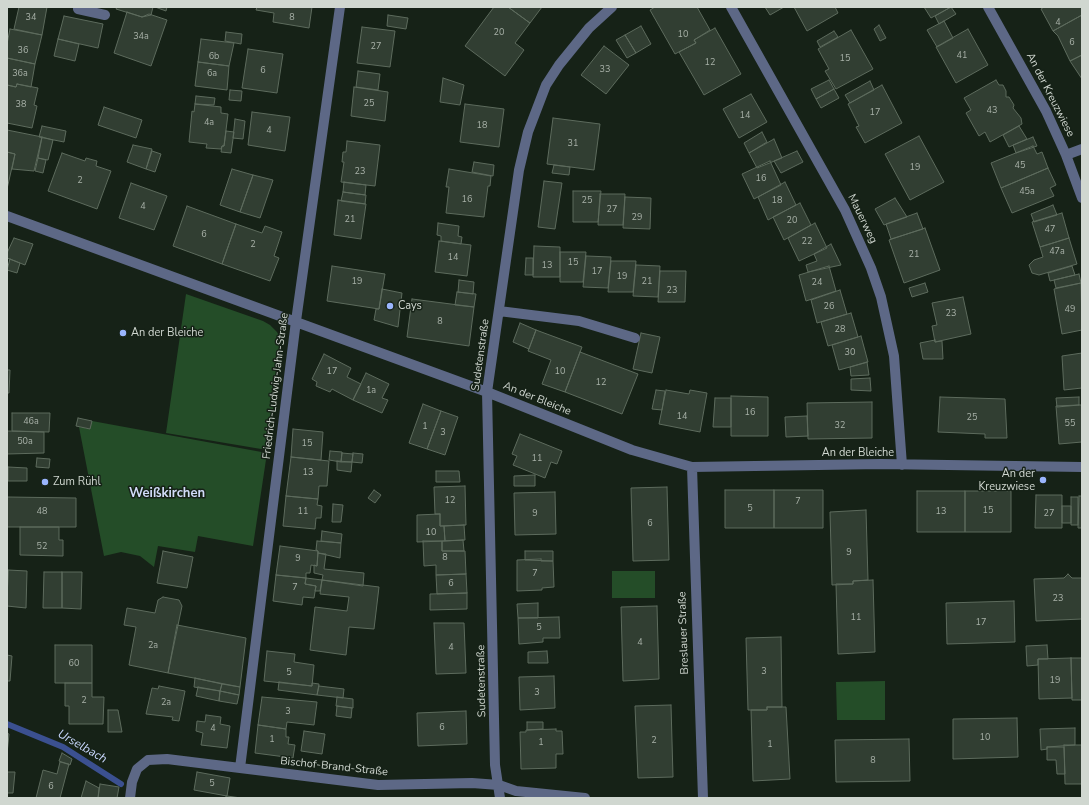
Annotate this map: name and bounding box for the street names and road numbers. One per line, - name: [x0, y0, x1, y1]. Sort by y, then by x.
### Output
- street label: An der Kreuzwiese: [1023, 51, 1077, 139]
- street label: Mauerweg: [844, 192, 880, 246]
- street label: Friedrich-Ludwig-Jahn-Straße: [260, 312, 292, 460]
- street label: Sudetenstraße: [469, 318, 493, 392]
- street label: An der Bleiche: [501, 379, 573, 419]
- street label: An der Bleiche: [822, 446, 894, 460]
- street label: Breslauer Straße: [676, 591, 692, 675]
- street label: Sudetenstraße: [475, 645, 489, 717]
- street label: Bischof-Brand-Straße: [280, 755, 388, 779]

